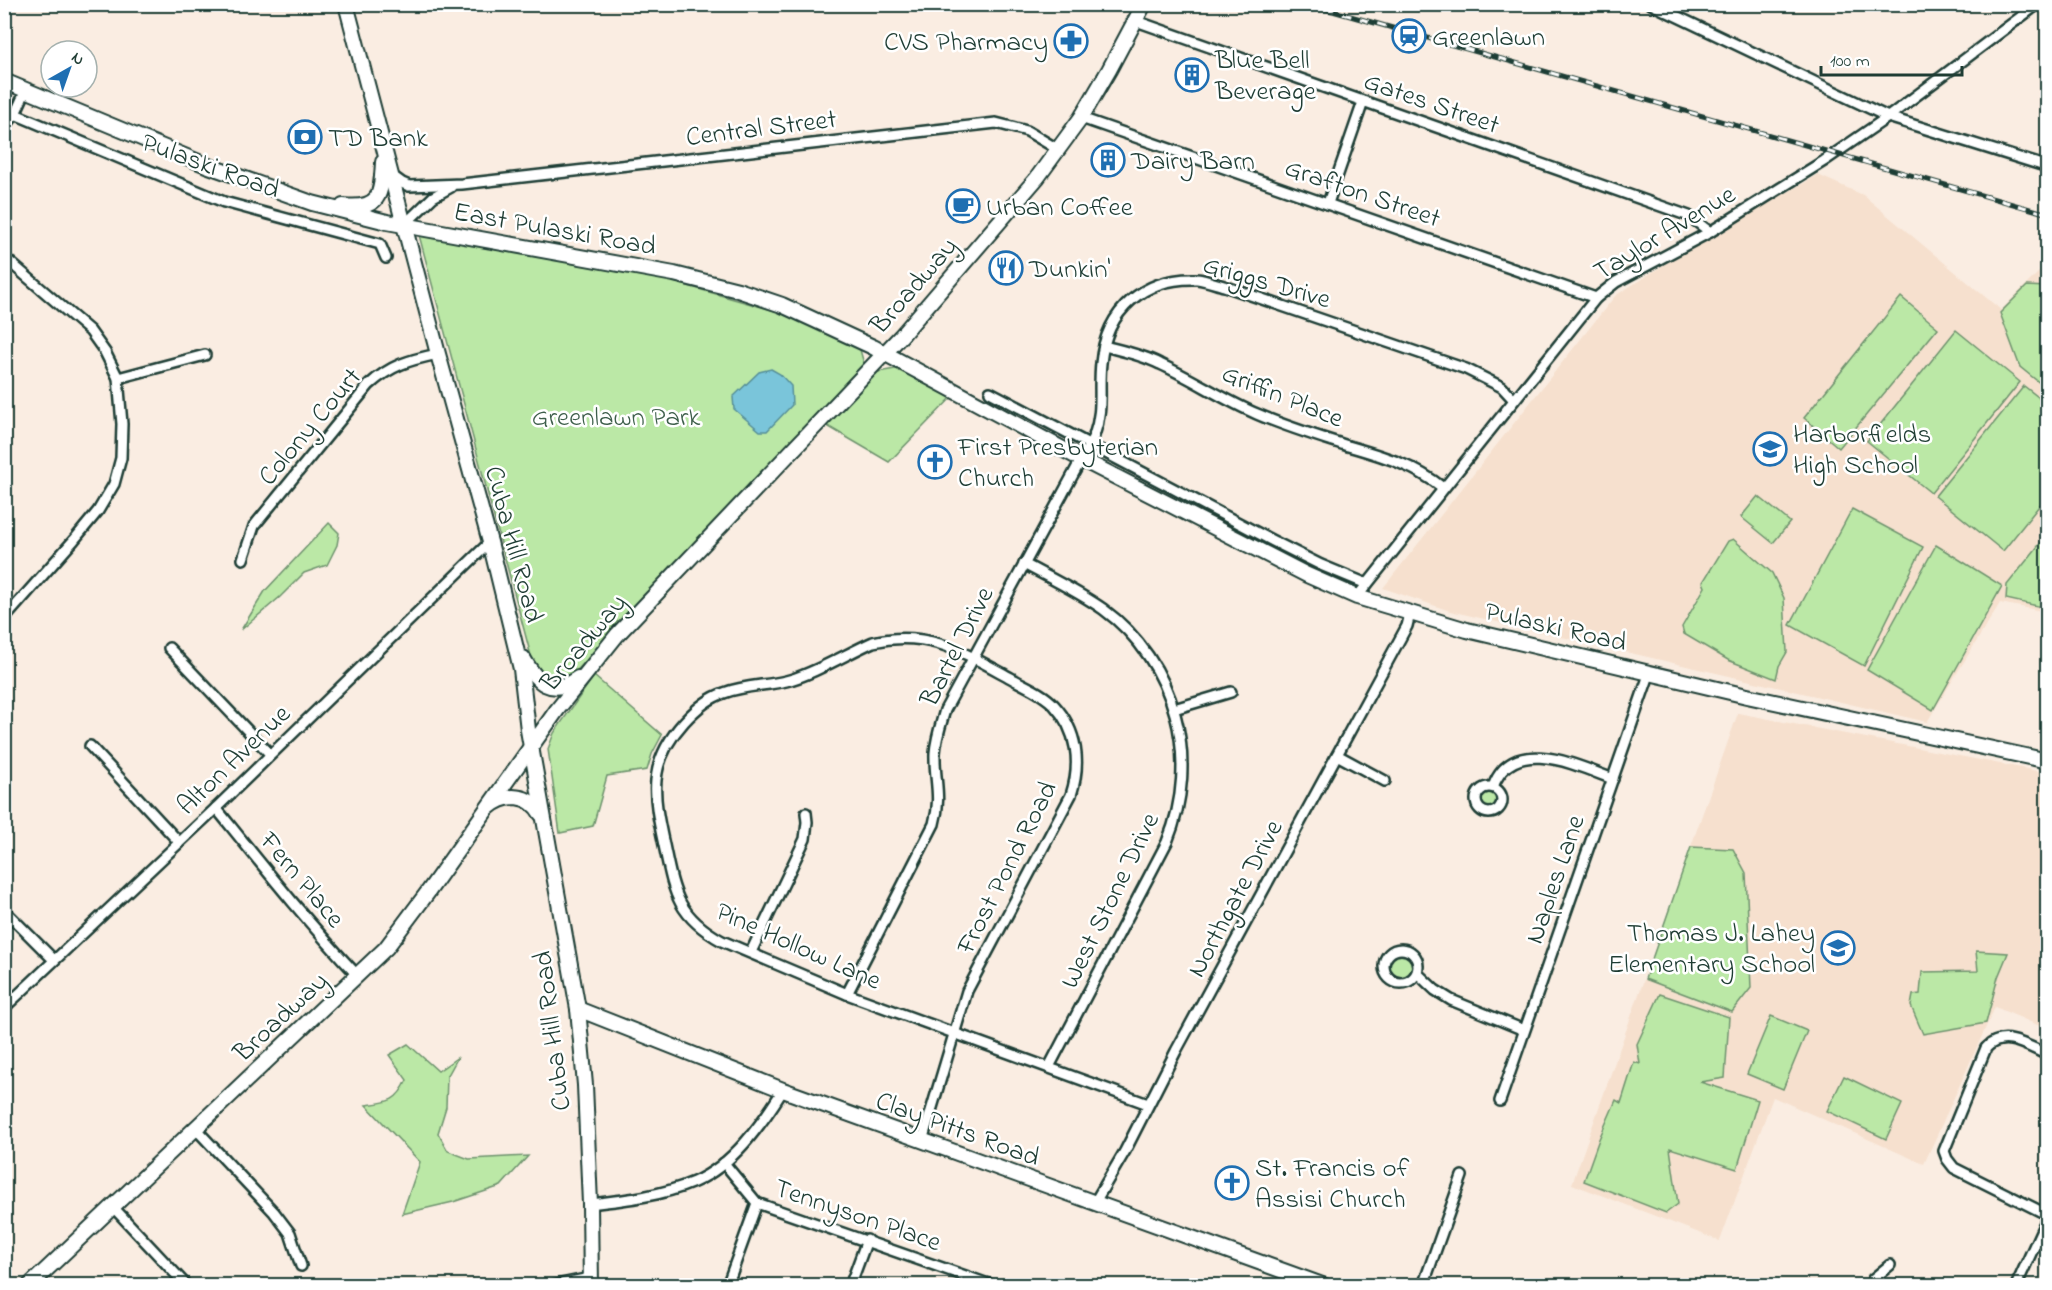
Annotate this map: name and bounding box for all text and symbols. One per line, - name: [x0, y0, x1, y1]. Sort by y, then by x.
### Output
- station icon: Greenlawn: [1391, 18, 1427, 54]
- place label: Greenlawn: [1432, 19, 1545, 58]
- pharmacy icon: CVS Pharmacy: [1053, 23, 1089, 59]
- place label: CVS Pharmacy: [884, 24, 1048, 63]
- north arrow: [39, 39, 99, 99]
- scale bar: [1821, 39, 1962, 77]
- place label: Blue Bell Beverage: [1214, 42, 1317, 112]
- text: N: [66, 46, 89, 72]
- text: 100 m: [1830, 49, 1870, 75]
- building icon: Blue Bell Beverage: [1174, 57, 1210, 93]
- street label: Gates Street: [1358, 63, 1504, 146]
- street label: Central Street: [684, 101, 839, 158]
- bank icon: TD Bank: [287, 119, 323, 155]
- place label: TD Bank: [328, 120, 428, 159]
- street label: Pulaski Road: [136, 124, 285, 210]
- building icon: Dairy Barn: [1090, 142, 1126, 178]
- place label: Dairy Barn: [1130, 143, 1255, 182]
- street label: Grafton Street: [1279, 149, 1445, 239]
- street label: Taylor Avenue: [1587, 176, 1744, 292]
- cafe icon: Urban Coffee: [945, 188, 981, 224]
- place label: Urban Coffee: [986, 189, 1134, 228]
- street label: East Pulaski Road: [450, 193, 659, 267]
- street label: Broadway: [861, 229, 968, 345]
- street label: Griggs Drive: [1198, 247, 1336, 320]
- restaurant icon: Dunkin': [988, 250, 1024, 286]
- place label: Dunkin': [1028, 251, 1110, 290]
- street label: Griffin Place: [1215, 355, 1350, 440]
- street label: Colony Court: [250, 360, 372, 495]
- park label: Greenlawn Park: [532, 399, 700, 438]
- place label: Harborfields High School: [1793, 416, 1931, 486]
- place label: First Presbyterian Church: [957, 429, 1158, 499]
- school or university icon: Harborfields High School: [1752, 431, 1788, 467]
- church icon: First Presbyterian Church: [917, 444, 953, 480]
- street label: Cuba Hill Road: [473, 462, 552, 627]
- street label: Bartel Drive: [911, 580, 1006, 715]
- street label: Broadway: [532, 586, 638, 702]
- street label: Pulaski Road: [1481, 593, 1630, 664]
- street label: Alton Avenue: [169, 696, 301, 825]
- street label: Frost Pond Road: [947, 775, 1069, 962]
- street label: West Stone Drive: [1052, 806, 1171, 996]
- street label: Naples Lane: [1516, 809, 1597, 949]
- street label: Northgate Drive: [1178, 813, 1295, 985]
- street label: Fern Place: [248, 823, 354, 938]
- street label: Pine Hollow Lane: [709, 893, 888, 1002]
- place label: Thomas J. Lahey Elementary School: [1608, 915, 1815, 985]
- school or university icon: Thomas J. Lahey Elementary School: [1820, 930, 1856, 966]
- street label: Cuba Hill Road: [524, 948, 583, 1113]
- street label: Broadway: [225, 963, 338, 1073]
- street label: Clay Pitts Road: [870, 1083, 1045, 1178]
- place label: St. Francis of Assisi Church: [1255, 1150, 1410, 1220]
- church icon: St. Francis of Assisi Church: [1214, 1165, 1250, 1201]
- street label: Tennyson Place: [768, 1170, 947, 1263]

